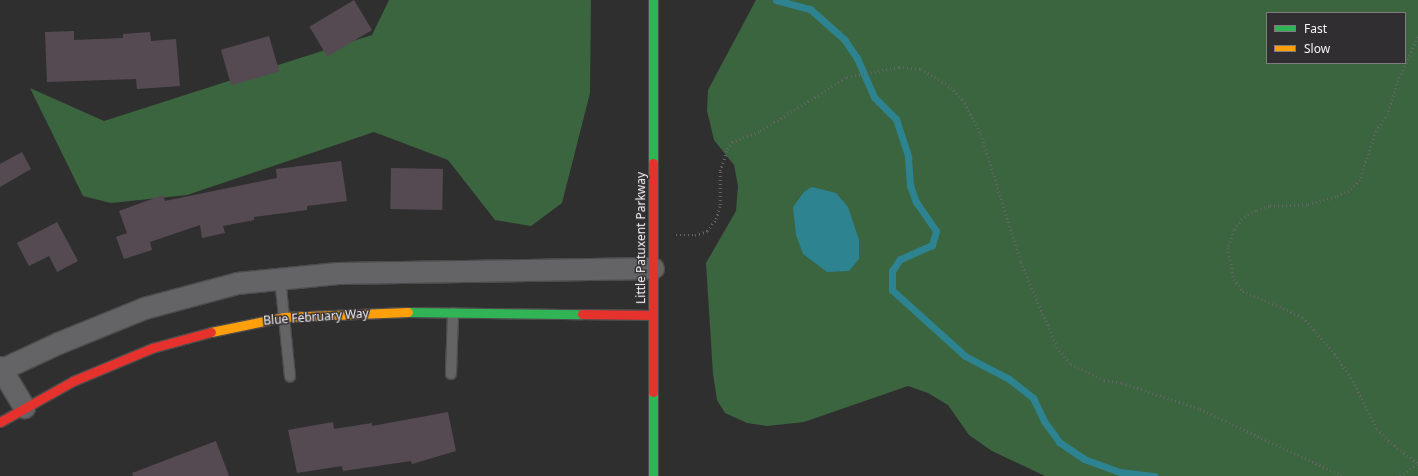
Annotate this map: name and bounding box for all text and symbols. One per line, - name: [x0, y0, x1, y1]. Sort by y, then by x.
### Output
- legend: [1266, 12, 1406, 64]
- text: Fast: [1304, 20, 1327, 37]
- text: Slow: [1304, 40, 1330, 57]
- street label: Little Patuxent Parkway: [634, 172, 648, 304]
- street label: Blue February Way: [263, 306, 369, 328]

